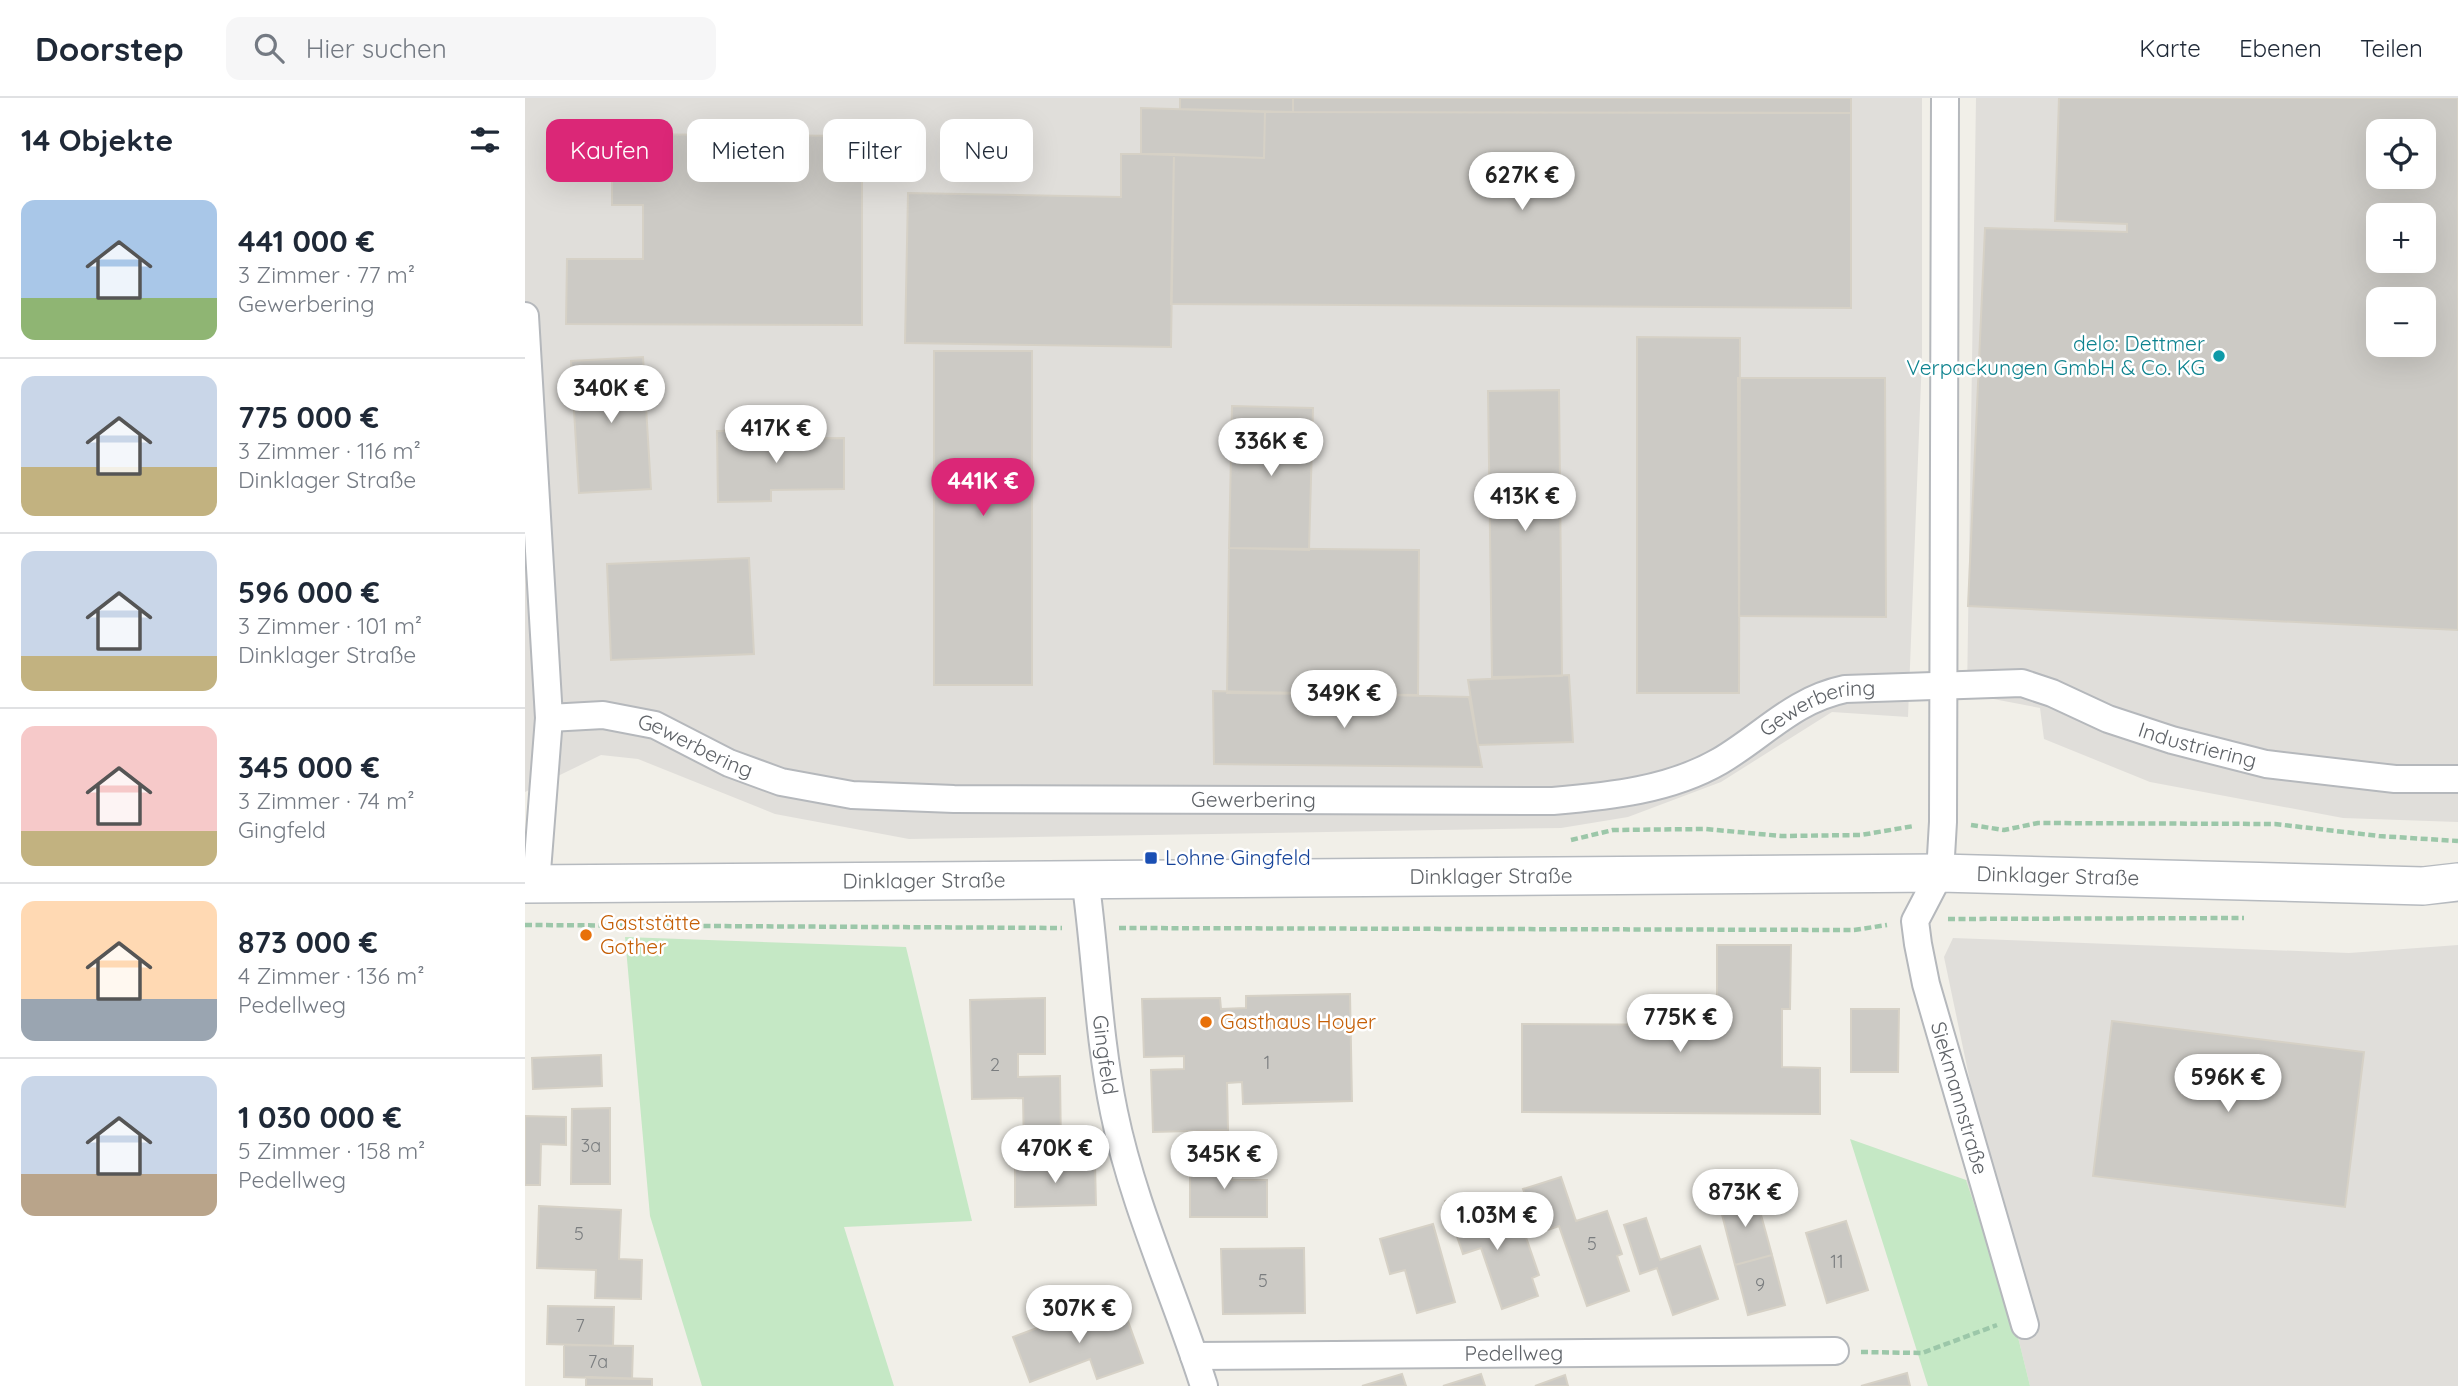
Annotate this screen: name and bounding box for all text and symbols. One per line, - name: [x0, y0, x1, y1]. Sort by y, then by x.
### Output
- search box: [226, 17, 716, 80]
- text: Doorstep: [35, 28, 184, 69]
- icon: search: [250, 29, 288, 67]
- text: Hier suchen: [306, 32, 447, 65]
- text: Karte: [2139, 33, 2201, 63]
- text: Ebenen: [2239, 33, 2322, 63]
- text: Teilen: [2360, 33, 2423, 63]
- chip: Kaufen: [546, 119, 673, 182]
- chip: Mieten: [687, 119, 809, 182]
- chip: Filter: [823, 119, 926, 182]
- chip: Neu: [940, 119, 1033, 182]
- map controls: [2366, 119, 2436, 357]
- button: locate: [2366, 119, 2436, 189]
- text: 14 Objekte: [21, 121, 173, 159]
- icon: filters: [466, 121, 504, 159]
- pin: 627K €: [1465, 152, 1579, 212]
- text: 627K €: [1485, 160, 1559, 189]
- button: +: [2366, 203, 2436, 273]
- text: 441 000 €: [238, 222, 375, 260]
- icon: home: [77, 228, 161, 312]
- text: 3 Zimmer · 77 m²: [238, 260, 415, 289]
- button: −: [2366, 287, 2436, 357]
- text: Gewerbering: [238, 289, 374, 318]
- place label: delo: Dettmer Verpackungen GmbH & Co. KG: [1906, 330, 2205, 380]
- marker: delo: Dettmer Verpackungen GmbH & Co. KG: [2211, 348, 2227, 364]
- pin: 340K €: [554, 366, 668, 425]
- text: 340K €: [573, 373, 649, 402]
- text: 775 000 €: [238, 398, 379, 436]
- icon: home: [77, 404, 161, 488]
- pin: 417K €: [719, 406, 833, 465]
- text: 417K €: [741, 413, 811, 442]
- pin: 336K €: [1214, 418, 1328, 478]
- text: 336K €: [1234, 426, 1308, 455]
- text: 3 Zimmer · 116 m²: [238, 436, 421, 465]
- pin: 441K €: [926, 458, 1040, 518]
- text: Dinklager Straße: [238, 465, 416, 494]
- text: 441K €: [947, 466, 1019, 495]
- pin: 413K €: [1468, 474, 1582, 533]
- text: 413K €: [1490, 481, 1560, 510]
- text: 596 000 €: [238, 573, 380, 611]
- icon: home: [77, 579, 161, 663]
- text: 3 Zimmer · 101 m²: [238, 611, 422, 640]
- text: Dinklager Straße: [238, 640, 416, 669]
- pin: 349K €: [1287, 670, 1401, 730]
- street label: Gewerbering: [1754, 674, 1876, 742]
- text: 349K €: [1307, 678, 1381, 707]
- street label: Gewerbering: [636, 708, 757, 783]
- street label: Industriering: [2135, 716, 2260, 773]
- text: 345 000 €: [238, 748, 380, 786]
- icon: home: [77, 754, 161, 838]
- text: 3 Zimmer · 74 m²: [238, 786, 414, 815]
- street label: Gewerbering: [1191, 786, 1316, 812]
- text: Gingfeld: [238, 815, 326, 844]
- place label: Lohne Gingfeld: [1165, 844, 1311, 870]
- marker: Lohne Gingfeld: [1143, 850, 1159, 866]
- street label: Dinklager Straße: [1976, 860, 2140, 890]
- street label: Dinklager Straße: [1409, 862, 1573, 889]
- street label: Dinklager Straße: [842, 866, 1006, 894]
- place label: Gaststätte Gother: [600, 909, 701, 959]
- text: 873 000 €: [238, 923, 378, 961]
- marker: Gaststätte Gother: [578, 927, 594, 943]
- icon: home: [77, 929, 161, 1013]
- text: 4 Zimmer · 136 m²: [238, 961, 424, 990]
- text: Pedellweg: [238, 990, 346, 1019]
- pin: 775K €: [1623, 995, 1737, 1054]
- text: 775K €: [1643, 1002, 1717, 1031]
- place label: Gasthaus Hoyer: [1220, 1008, 1376, 1034]
- street label: Gingfeld: [1088, 1014, 1124, 1097]
- marker: Gasthaus Hoyer: [1198, 1014, 1214, 1030]
- street label: Siekmannstraße: [1926, 1018, 1995, 1177]
- house number: 1: [1264, 1051, 1270, 1074]
- house number: 2: [990, 1053, 1000, 1076]
- pin: 596K €: [2171, 1054, 2285, 1114]
- text: 596K €: [2191, 1062, 2265, 1091]
- text: 1 030 000 €: [238, 1098, 402, 1136]
- icon: home: [77, 1104, 161, 1188]
- pin: 470K €: [998, 1126, 1112, 1185]
- pin: 345K €: [1167, 1132, 1281, 1191]
- text: 470K €: [1017, 1133, 1093, 1162]
- house number: 3a: [581, 1134, 601, 1157]
- text: 5 Zimmer · 158 m²: [238, 1136, 425, 1165]
- text: 345K €: [1186, 1139, 1262, 1168]
- text: Pedellweg: [238, 1165, 346, 1194]
- pin: 873K €: [1688, 1170, 1802, 1229]
- text: 873K €: [1708, 1177, 1782, 1206]
- pin: 1.03M €: [1432, 1192, 1562, 1252]
- text: 1.03M €: [1457, 1200, 1537, 1229]
- house number: 5: [574, 1222, 584, 1245]
- house number: 5: [1587, 1232, 1597, 1255]
- house number: 11: [1830, 1250, 1844, 1273]
- house number: 5: [1258, 1269, 1268, 1292]
- house number: 9: [1755, 1273, 1765, 1296]
- pin: 307K €: [1022, 1286, 1136, 1345]
- text: 307K €: [1042, 1293, 1116, 1322]
- house number: 7: [575, 1314, 585, 1337]
- street label: Pedellweg: [1464, 1339, 1563, 1366]
- house number: 7a: [588, 1350, 608, 1373]

